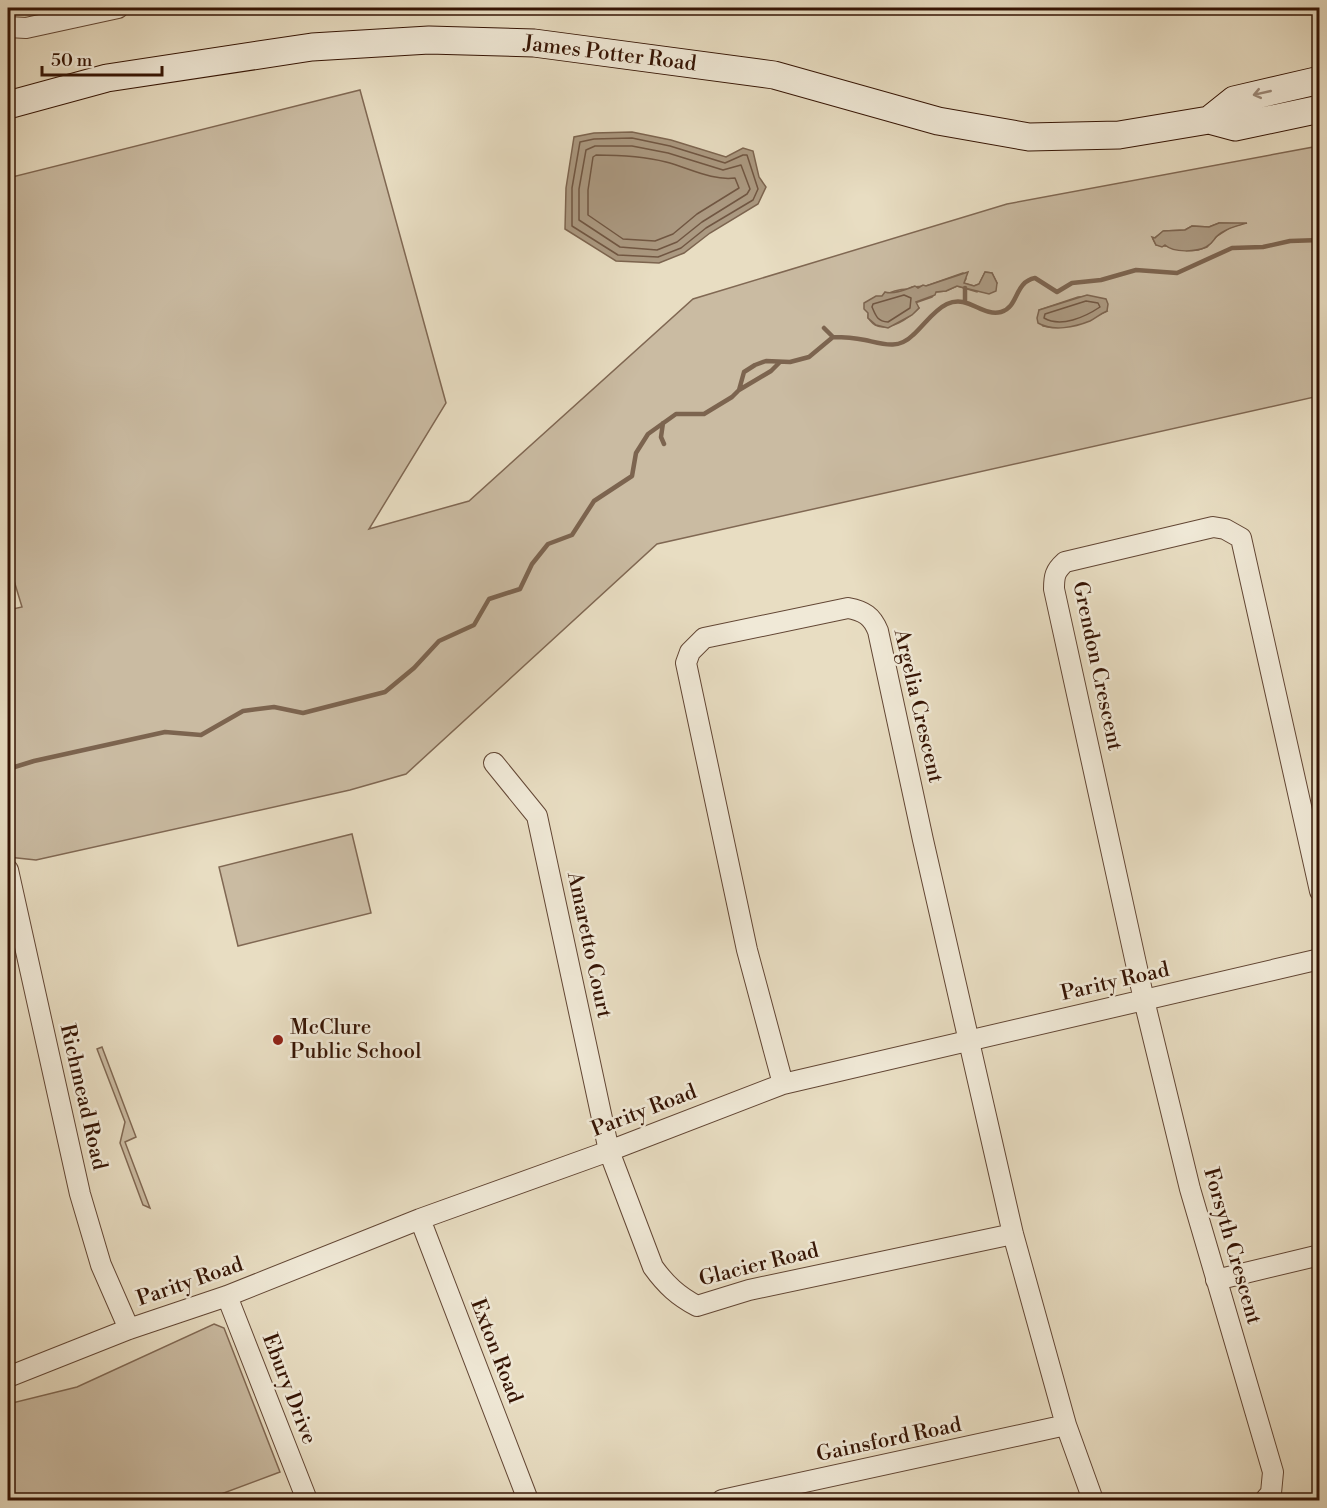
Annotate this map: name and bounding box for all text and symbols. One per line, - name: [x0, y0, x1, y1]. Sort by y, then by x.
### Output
- street label: James Potter Road: [521, 30, 698, 78]
- scale bar: [42, 39, 162, 77]
- text: 50 m: [51, 49, 93, 72]
- one-way arrow: [1253, 88, 1272, 100]
- street label: Grendon Crescent: [1066, 579, 1128, 754]
- street label: Argelia Crescent: [887, 626, 948, 786]
- street label: Amaretto Court: [561, 868, 617, 1021]
- street label: Parity Road: [1058, 957, 1172, 1007]
- place label: McClure Public School: [290, 1015, 421, 1065]
- street label: Richmead Road: [54, 1021, 112, 1173]
- marker: McClure Public School: [271, 1033, 285, 1047]
- street label: Parity Road: [588, 1079, 700, 1143]
- street label: Forsyth Crescent: [1197, 1165, 1267, 1328]
- street label: Glacier Road: [696, 1238, 822, 1292]
- street label: Parity Road: [133, 1252, 247, 1312]
- street label: Exton Road: [464, 1295, 528, 1407]
- street label: Ebury Drive: [256, 1330, 322, 1448]
- street label: Gainsford Road: [814, 1412, 964, 1468]

